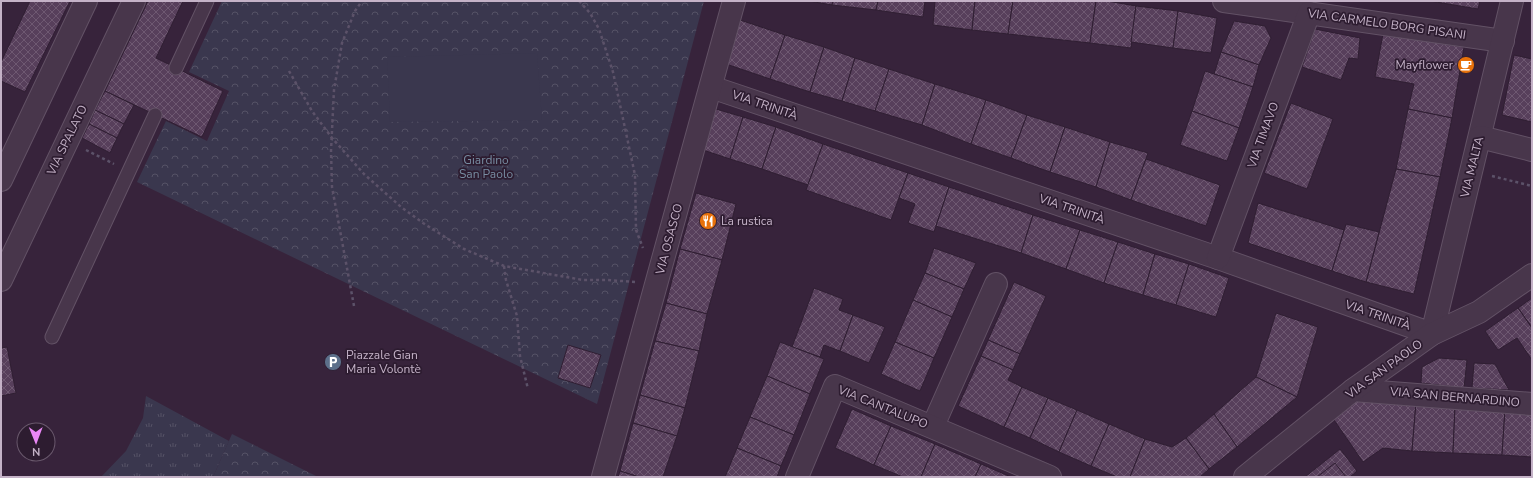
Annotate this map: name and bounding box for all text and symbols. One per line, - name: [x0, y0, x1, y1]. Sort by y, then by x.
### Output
- street label: VIA CARMELO BORG PISANI: [1306, 5, 1467, 43]
- cafe icon: Mayflower: [1456, 55, 1476, 75]
- place label: Mayflower: [1395, 57, 1454, 73]
- street label: VIA TRINITÀ: [729, 86, 800, 124]
- street label: VIA TIMAVO: [1243, 100, 1282, 171]
- street label: VIA SPALATO: [43, 102, 91, 179]
- street label: VIA MALTA: [1456, 135, 1487, 200]
- park label: Giardino San Paolo: [459, 152, 513, 182]
- street label: VIA TRINITÀ: [1036, 190, 1107, 228]
- street label: VIA OSASCO: [652, 202, 686, 277]
- restaurant icon: La rustica: [698, 211, 718, 231]
- place label: La rustica: [721, 213, 773, 229]
- street label: VIA TRINITÀ: [1342, 296, 1413, 334]
- street label: VIA SAN PAOLO: [1342, 336, 1426, 403]
- place label: Piazzale Gian Maria Volontè: [346, 347, 421, 377]
- parking icon: Piazzale Gian Maria Volontè: [323, 352, 343, 372]
- street label: VIA CANTALUPO: [835, 381, 930, 432]
- street label: VIA SAN BERNARDINO: [1388, 383, 1521, 411]
- north arrow: [16, 422, 56, 462]
- text: N: [32, 444, 40, 459]

